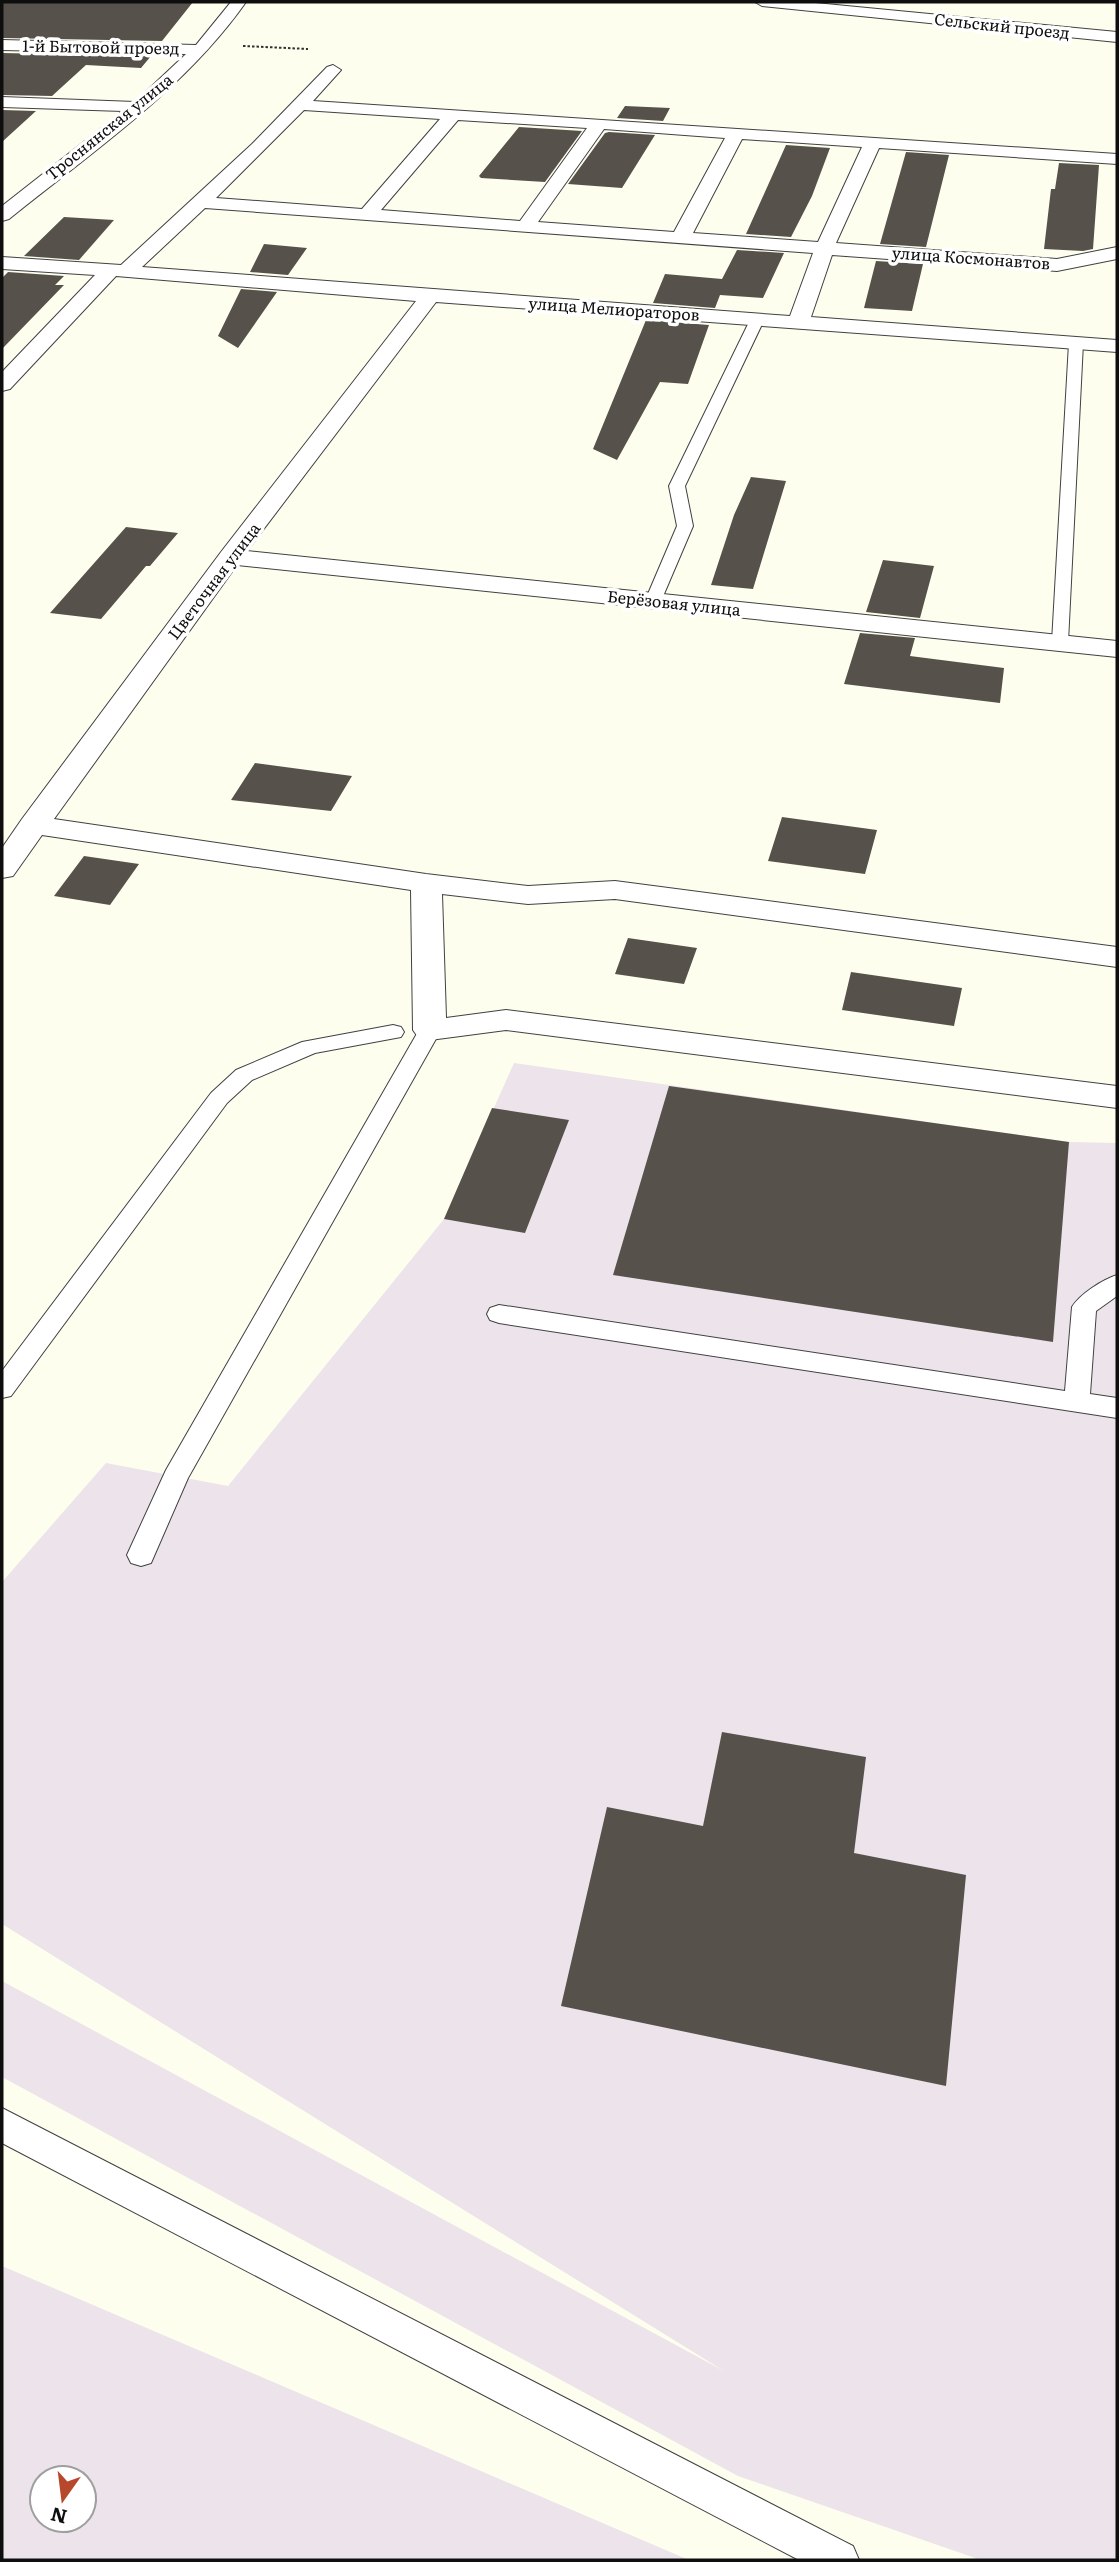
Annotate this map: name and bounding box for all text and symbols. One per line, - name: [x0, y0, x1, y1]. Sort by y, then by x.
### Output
- street label: Сельский проезд: [933, 6, 1071, 44]
- street label: 1-й Бытовой проезд: [22, 33, 180, 59]
- street label: Троснянская улица: [39, 67, 178, 185]
- street label: улица Космонавтов: [891, 239, 1051, 275]
- street label: улица Мелиораторов: [528, 290, 701, 326]
- street label: Цветочная улица: [161, 517, 265, 644]
- street label: Берёзовая улица: [606, 583, 742, 621]
- north arrow: [28, 2464, 98, 2534]
- text: N: [47, 2501, 70, 2532]

